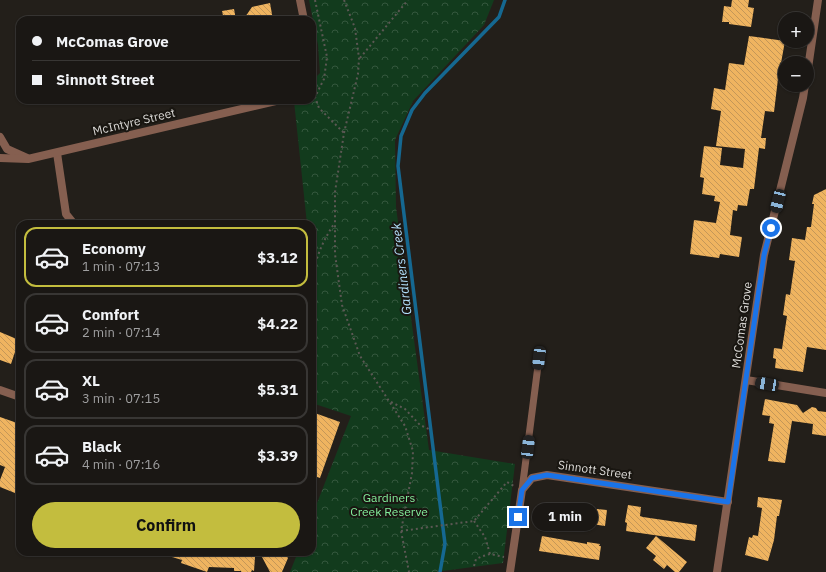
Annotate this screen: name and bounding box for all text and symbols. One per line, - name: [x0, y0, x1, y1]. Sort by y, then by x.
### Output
- map controls: [778, 12, 814, 92]
- button: +: [778, 12, 814, 48]
- text: McComas Grove: [56, 32, 169, 51]
- button: −: [778, 56, 814, 92]
- text: Sinnott Street: [56, 70, 154, 89]
- street label: McIntyre Street: [91, 105, 177, 138]
- car: [769, 188, 787, 214]
- route start: [762, 219, 780, 237]
- water label: Gardiners Creek: [387, 222, 416, 316]
- icon: car: [34, 239, 70, 275]
- text: Economy: [82, 239, 146, 258]
- text: $3.12: [257, 248, 298, 267]
- text: 1 min · 07:13: [82, 258, 160, 275]
- street label: McComas Grove: [728, 280, 755, 369]
- icon: car: [34, 305, 70, 341]
- text: Comfort: [82, 305, 139, 324]
- text: $4.22: [257, 314, 298, 333]
- text: 2 min · 07:14: [82, 324, 160, 341]
- car: [532, 345, 546, 371]
- icon: car: [34, 371, 70, 407]
- text: XL: [82, 371, 100, 390]
- car: [754, 376, 780, 392]
- text: $5.31: [257, 380, 298, 399]
- text: 3 min · 07:15: [82, 390, 160, 407]
- car: [521, 434, 535, 460]
- icon: car: [34, 437, 70, 473]
- text: Black: [82, 437, 122, 456]
- text: $3.39: [257, 446, 298, 465]
- text: 4 min · 07:16: [82, 456, 160, 473]
- street label: Sinnott Street: [557, 457, 633, 482]
- park label: Gardiners Creek Reserve: [350, 490, 428, 519]
- button: Confirm: [32, 502, 300, 548]
- callout: 1 min: [532, 503, 598, 531]
- route end: [509, 508, 527, 526]
- text: 1 min: [548, 508, 582, 525]

